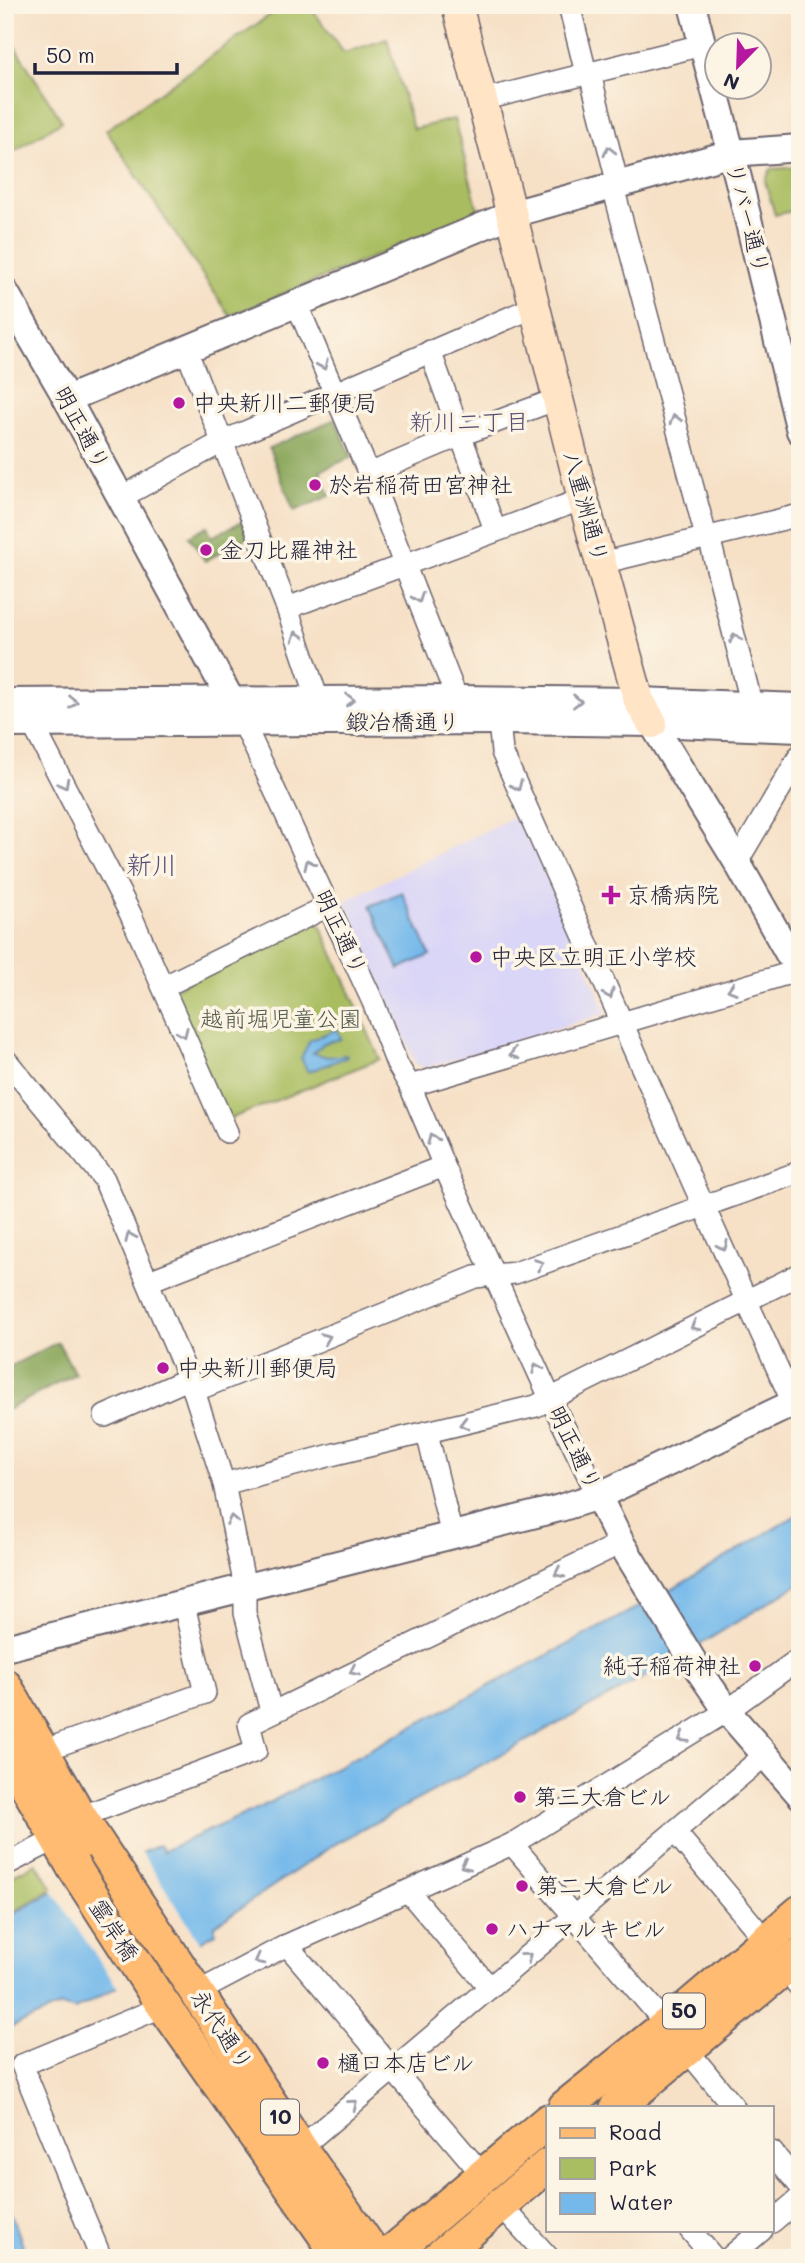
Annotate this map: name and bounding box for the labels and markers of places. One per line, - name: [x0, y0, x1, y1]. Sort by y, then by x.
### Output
- place label: 中央新川二郵便局: [193, 387, 377, 417]
- marker: 中央新川二郵便局: [171, 395, 187, 411]
- place label: 於岩稲荷田宮神社: [329, 469, 513, 499]
- marker: 於岩稲荷田宮神社: [307, 477, 323, 493]
- place label: 金刀比羅神社: [220, 534, 358, 564]
- marker: 金刀比羅神社: [198, 542, 214, 558]
- place label: 京橋病院: [627, 879, 719, 909]
- marker: 京橋病院: [601, 885, 621, 905]
- place label: 中央区立明正小学校: [490, 941, 697, 971]
- marker: 中央区立明正小学校: [468, 949, 484, 965]
- place label: 中央新川郵便局: [177, 1352, 338, 1382]
- marker: 中央新川郵便局: [155, 1360, 171, 1376]
- place label: 純子稲荷神社: [603, 1650, 741, 1680]
- marker: 純子稲荷神社: [747, 1658, 763, 1674]
- place label: 第三大倉ビル: [534, 1781, 672, 1811]
- marker: 第三大倉ビル: [512, 1789, 528, 1805]
- place label: 第二大倉ビル: [536, 1870, 674, 1900]
- marker: 第二大倉ビル: [514, 1878, 530, 1894]
- place label: ハナマルキビル: [506, 1913, 666, 1943]
- marker: ハナマルキビル: [484, 1921, 500, 1937]
- place label: 樋口本店ビル: [337, 2047, 475, 2077]
- marker: 樋口本店ビル: [315, 2055, 331, 2071]

